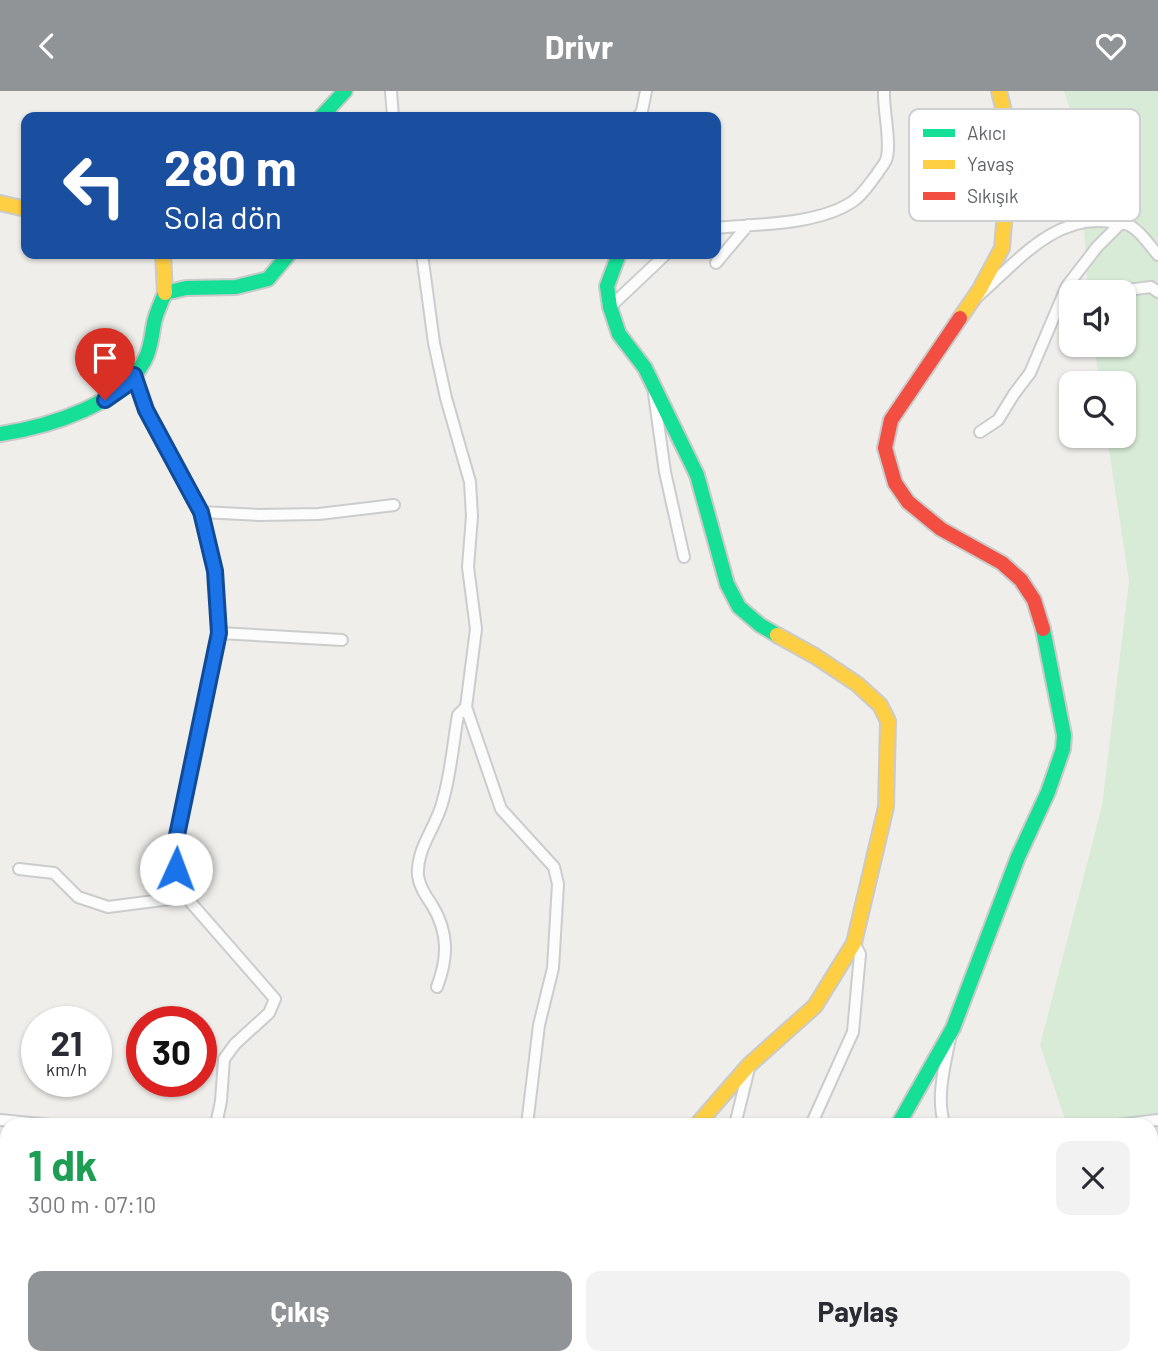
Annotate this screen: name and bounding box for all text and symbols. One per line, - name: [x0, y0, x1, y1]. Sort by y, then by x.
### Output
- icon: back: [28, 27, 66, 65]
- text: Drivr: [545, 27, 613, 65]
- icon: heart: [1092, 27, 1130, 65]
- legend: [909, 109, 1140, 221]
- text: Akıcı: [967, 121, 1006, 144]
- text: 280 m: [164, 137, 297, 196]
- icon: left: [49, 140, 140, 231]
- text: Yavaş: [967, 152, 1014, 175]
- text: Sıkışık: [967, 184, 1018, 207]
- text: Sola dön: [164, 197, 282, 235]
- map controls: [1059, 280, 1136, 448]
- button: sound: [1059, 280, 1136, 357]
- pin: [75, 328, 135, 400]
- icon: arrive: [86, 339, 124, 377]
- button: search: [1059, 371, 1136, 448]
- position arrow: [139, 832, 213, 906]
- speed limit sign: 30: [126, 1006, 217, 1097]
- text: 21: [51, 1021, 82, 1063]
- text: km/h: [46, 1058, 87, 1080]
- text: 1 dk: [28, 1139, 97, 1189]
- button: close: [1056, 1141, 1130, 1215]
- text: 300 m · 07:10: [28, 1190, 156, 1218]
- button: Çıkış: [28, 1271, 572, 1351]
- button: Paylaş: [586, 1271, 1130, 1351]

